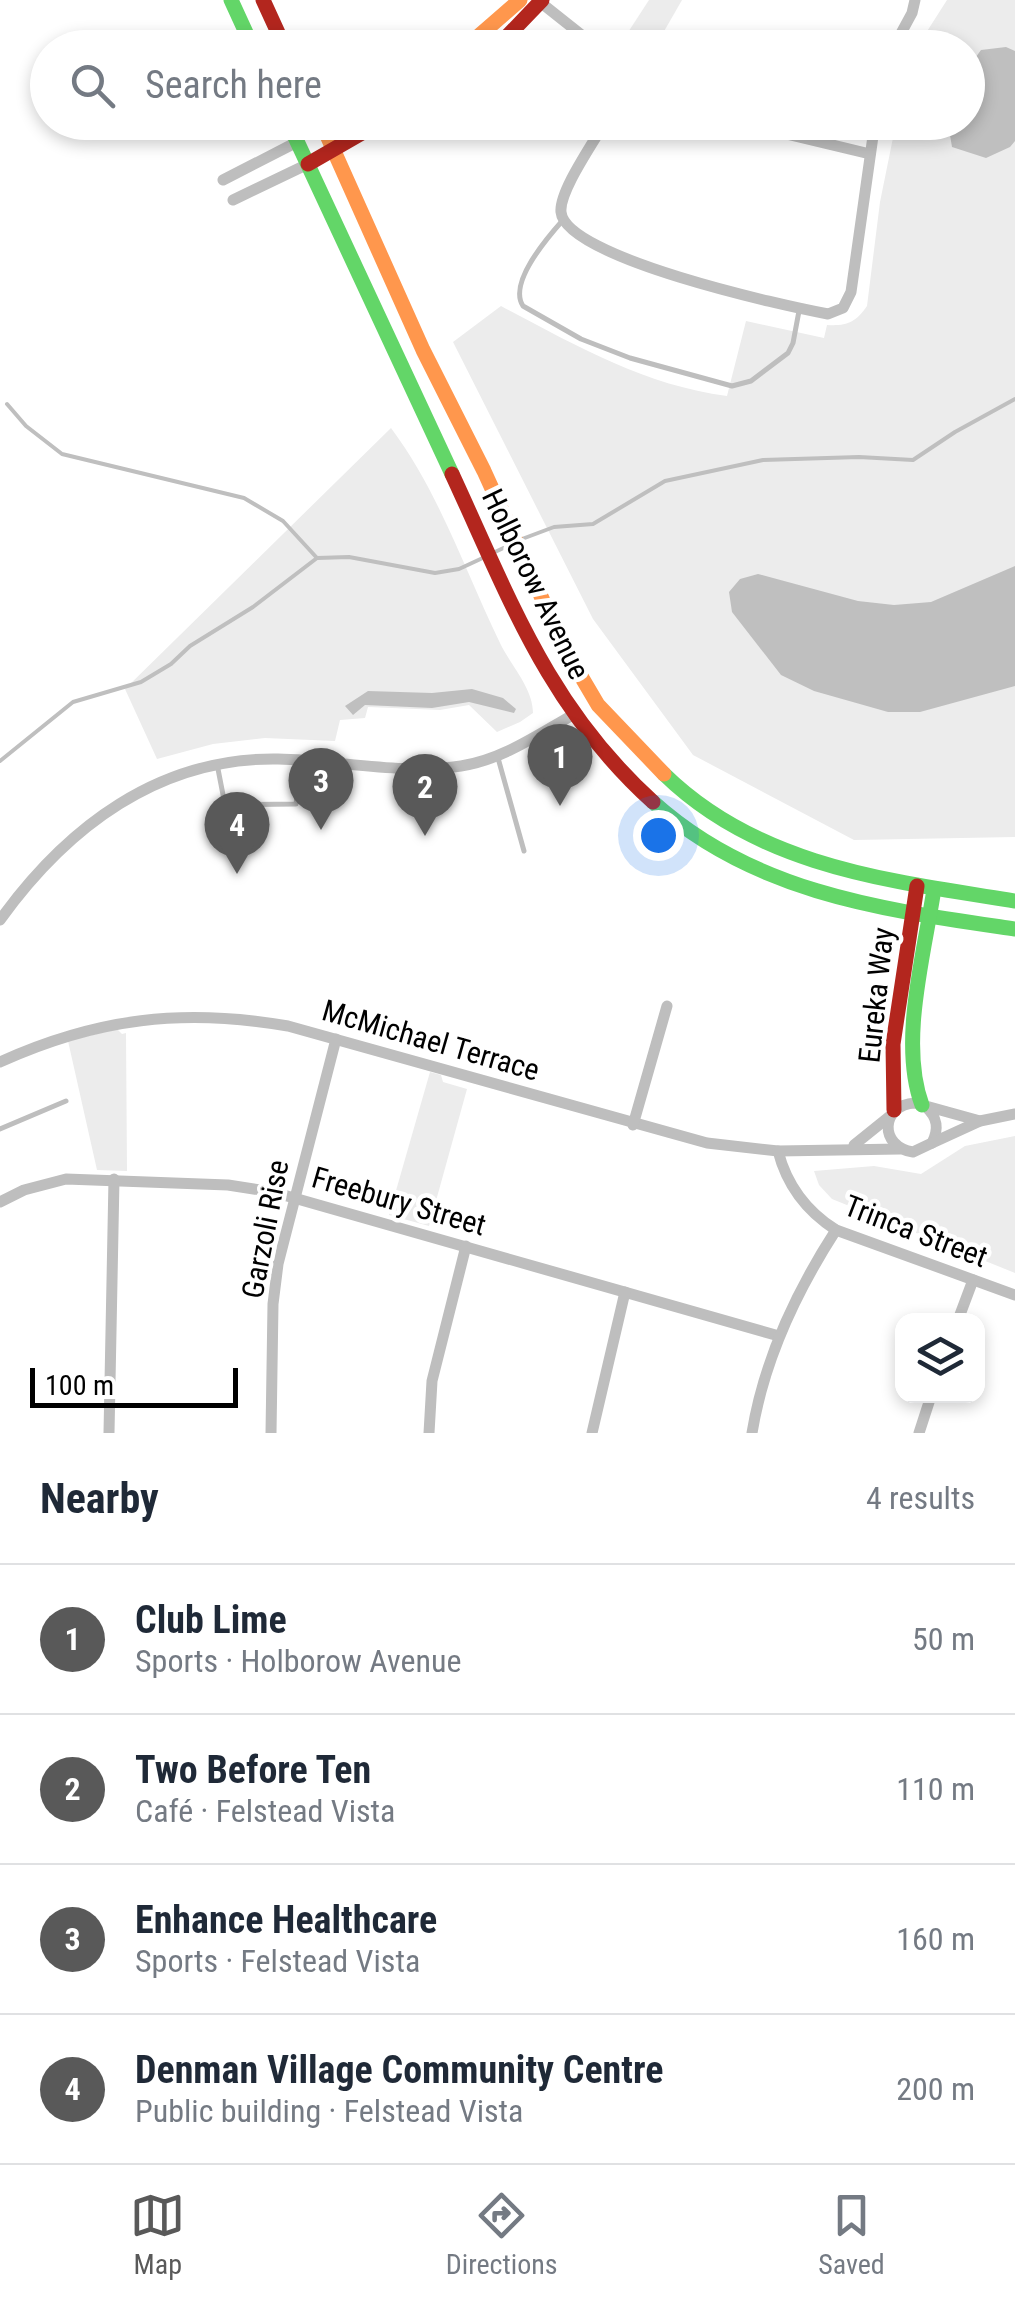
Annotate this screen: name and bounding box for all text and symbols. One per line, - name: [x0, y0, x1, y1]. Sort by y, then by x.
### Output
- search box: [30, 30, 985, 140]
- icon: search: [65, 58, 120, 113]
- text: Search here: [145, 63, 322, 107]
- street label: Holborow Avenue: [475, 483, 597, 685]
- pin: 1: [528, 724, 592, 806]
- pin: 3: [288, 748, 354, 830]
- pin: 2: [392, 754, 458, 836]
- pin: 4: [204, 792, 270, 874]
- your location: [633, 810, 684, 861]
- street label: Eureka Way: [851, 926, 901, 1064]
- street label: McMichael Terrace: [318, 992, 544, 1088]
- street label: Garzoli Rise: [234, 1157, 296, 1301]
- street label: Freebury Street: [308, 1159, 490, 1243]
- street label: Trinca Street: [839, 1188, 993, 1274]
- map controls: [895, 1313, 985, 1403]
- button: layers: [895, 1313, 985, 1403]
- scale bar: [30, 1363, 238, 1408]
- text: 100 m: [45, 1369, 114, 1402]
- text: Nearby: [40, 1474, 159, 1523]
- text: 4 results: [866, 1479, 975, 1517]
- text: Club Lime: [135, 1598, 287, 1642]
- text: 1: [64, 1620, 81, 1658]
- text: 50 m: [912, 1620, 975, 1658]
- text: Sports · Holborow Avenue: [135, 1642, 461, 1680]
- text: Two Before Ten: [135, 1748, 371, 1792]
- text: 2: [64, 1770, 81, 1808]
- text: 110 m: [896, 1770, 975, 1808]
- text: Café · Felstead Vista: [135, 1792, 395, 1830]
- text: Enhance Healthcare: [135, 1898, 437, 1942]
- text: 3: [64, 1920, 81, 1958]
- text: 160 m: [896, 1920, 975, 1958]
- text: Sports · Felstead Vista: [135, 1942, 420, 1980]
- text: Denman Village Community Centre: [135, 2048, 663, 2092]
- text: 4: [64, 2070, 81, 2108]
- text: 200 m: [896, 2070, 975, 2108]
- text: Public building · Felstead Vista: [135, 2092, 523, 2130]
- tab: Map: [130, 2188, 185, 2281]
- tab: Directions: [446, 2188, 558, 2281]
- tab: Saved: [818, 2188, 885, 2281]

